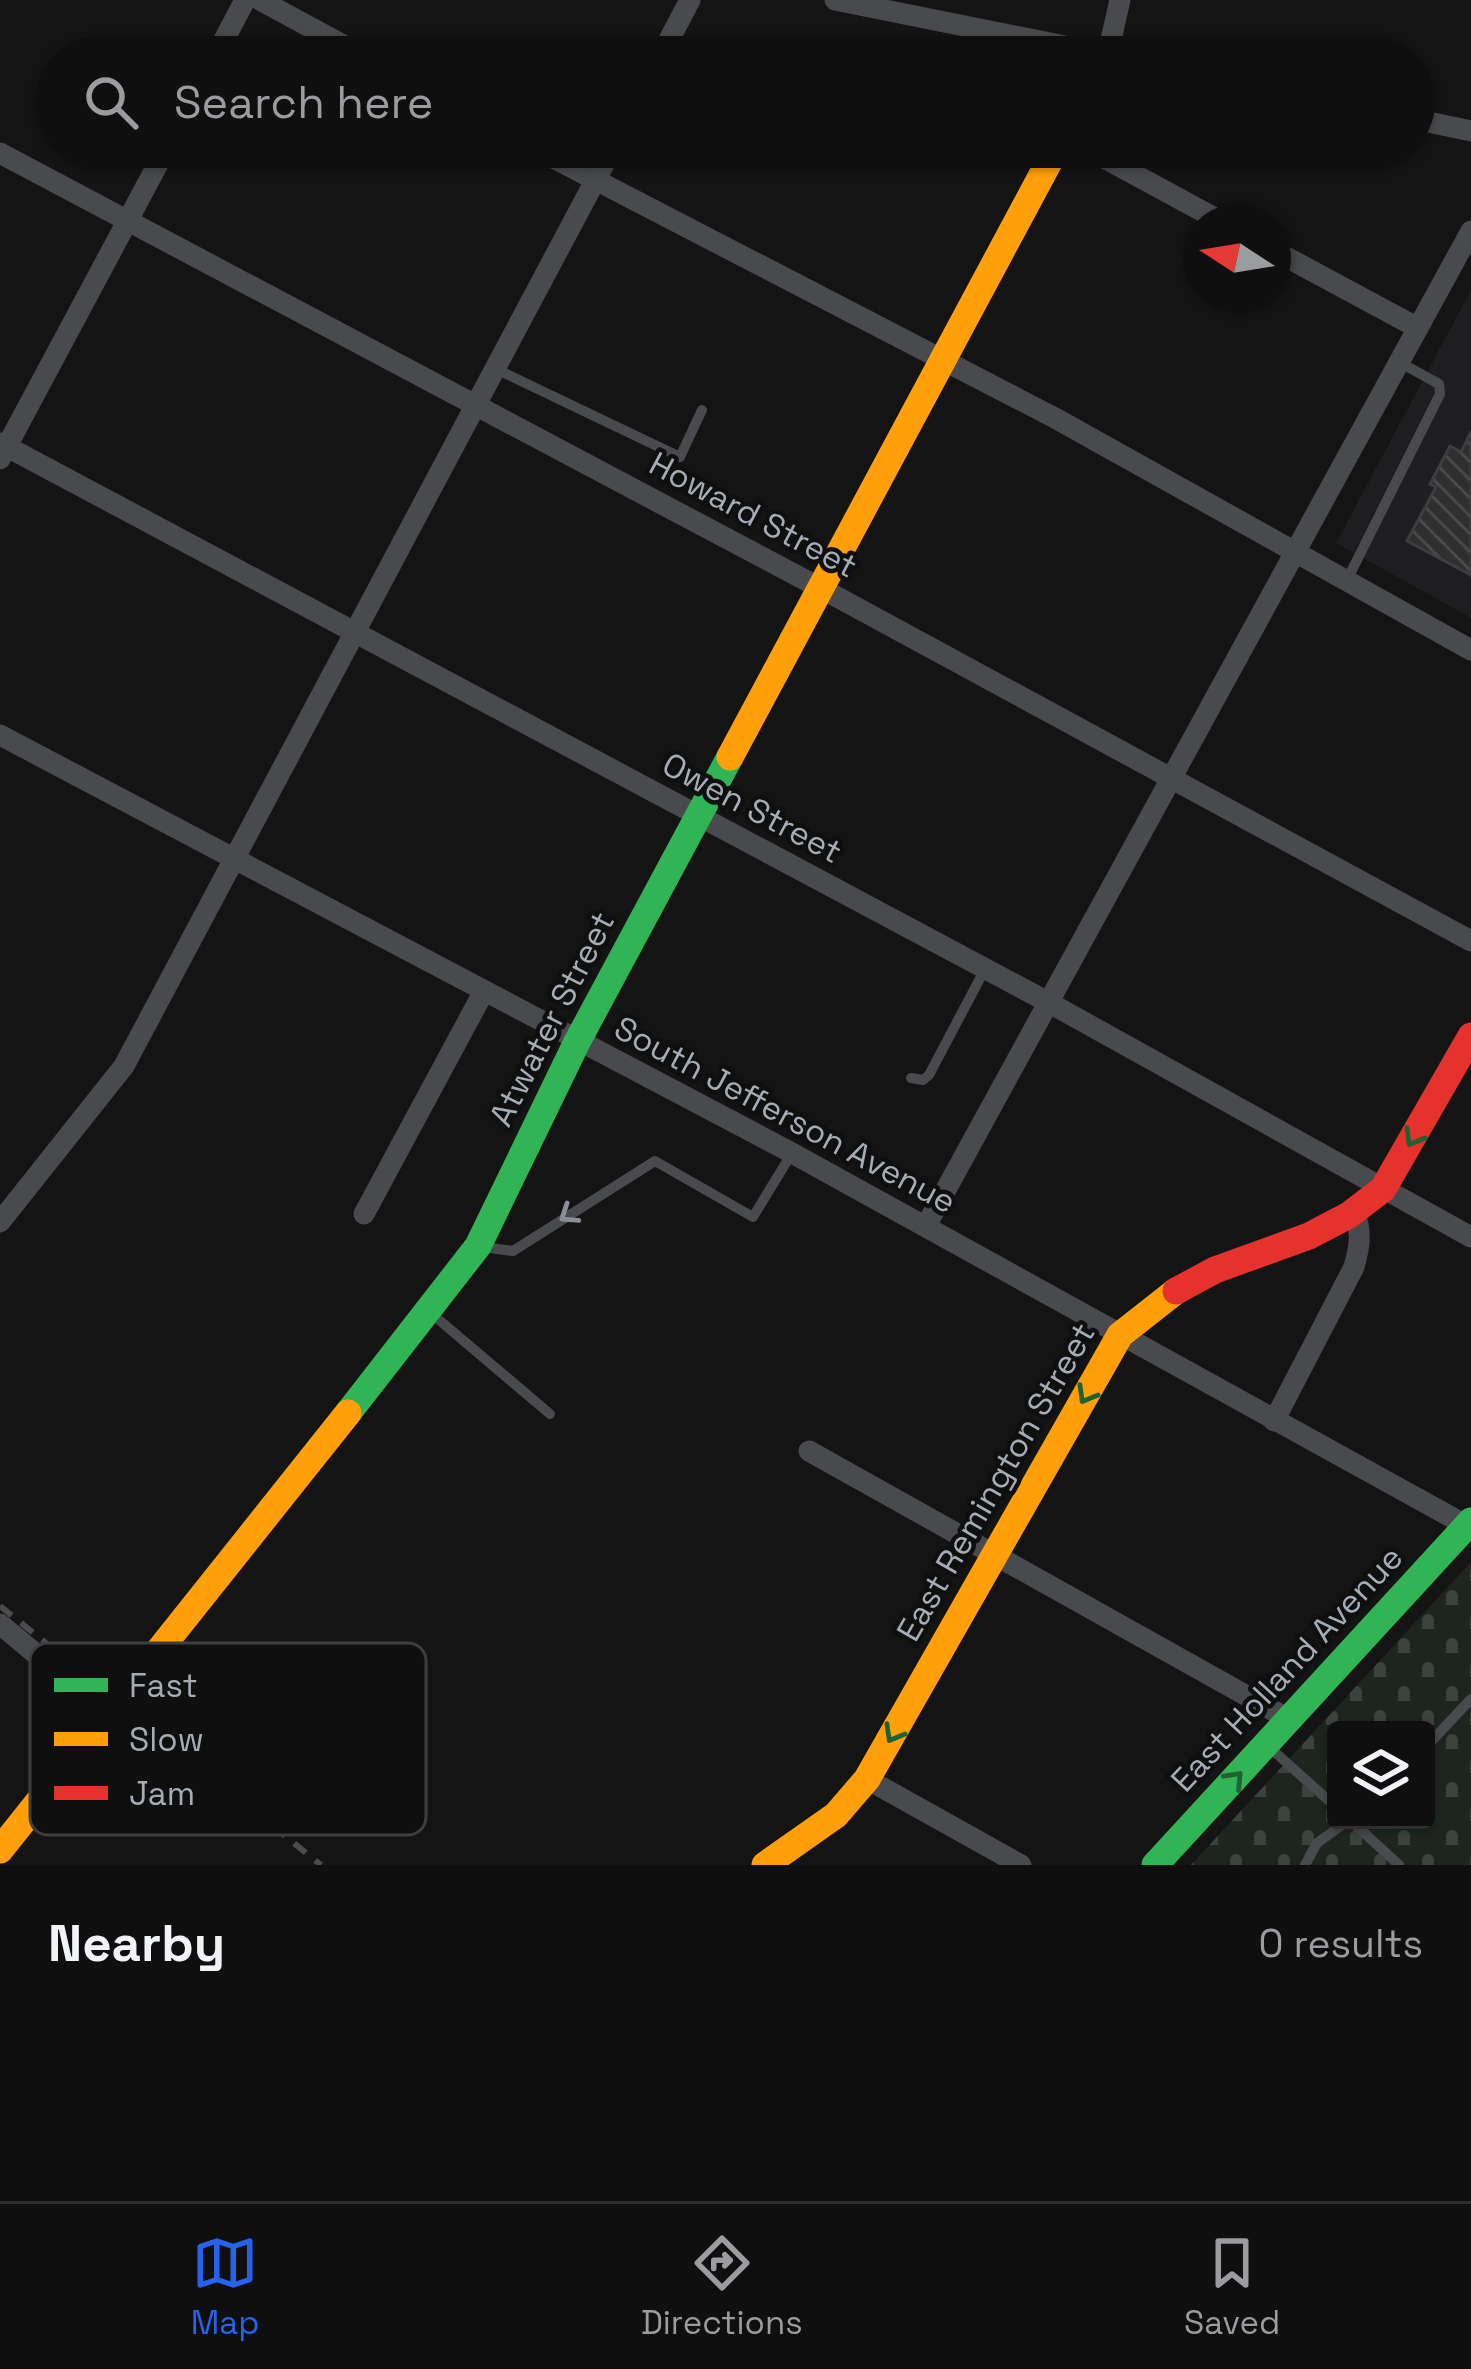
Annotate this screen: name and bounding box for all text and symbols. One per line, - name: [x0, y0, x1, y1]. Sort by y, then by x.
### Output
- search box: [36, 36, 1435, 168]
- icon: search: [78, 69, 144, 135]
- text: Search here: [174, 74, 433, 131]
- north arrow: [1183, 204, 1291, 312]
- street label: Howard Street: [642, 443, 864, 587]
- street label: Owen Street: [655, 743, 849, 873]
- street label: Atwater Street: [480, 905, 624, 1133]
- street label: South Jefferson Avenue: [607, 1007, 963, 1223]
- one-way arrow: [1405, 1125, 1428, 1147]
- one-way arrow: [560, 1200, 582, 1222]
- street label: East Remington Street: [888, 1315, 1104, 1649]
- one-way arrow: [1077, 1382, 1100, 1404]
- street label: East Holland Avenue: [1162, 1537, 1412, 1801]
- legend: [30, 1643, 426, 1835]
- text: Fast: [129, 1665, 198, 1707]
- text: Slow: [129, 1719, 204, 1761]
- one-way arrow: [884, 1721, 907, 1743]
- map controls: [1327, 1721, 1435, 1829]
- button: layers: [1327, 1721, 1435, 1829]
- one-way arrow: [1221, 1772, 1242, 1793]
- text: Jam: [129, 1773, 195, 1815]
- text: Nearby: [48, 1911, 225, 1976]
- text: 0 results: [1258, 1919, 1423, 1968]
- tab: Map: [191, 2230, 259, 2344]
- tab: Directions: [641, 2230, 803, 2344]
- tab: Saved: [1184, 2230, 1280, 2344]

